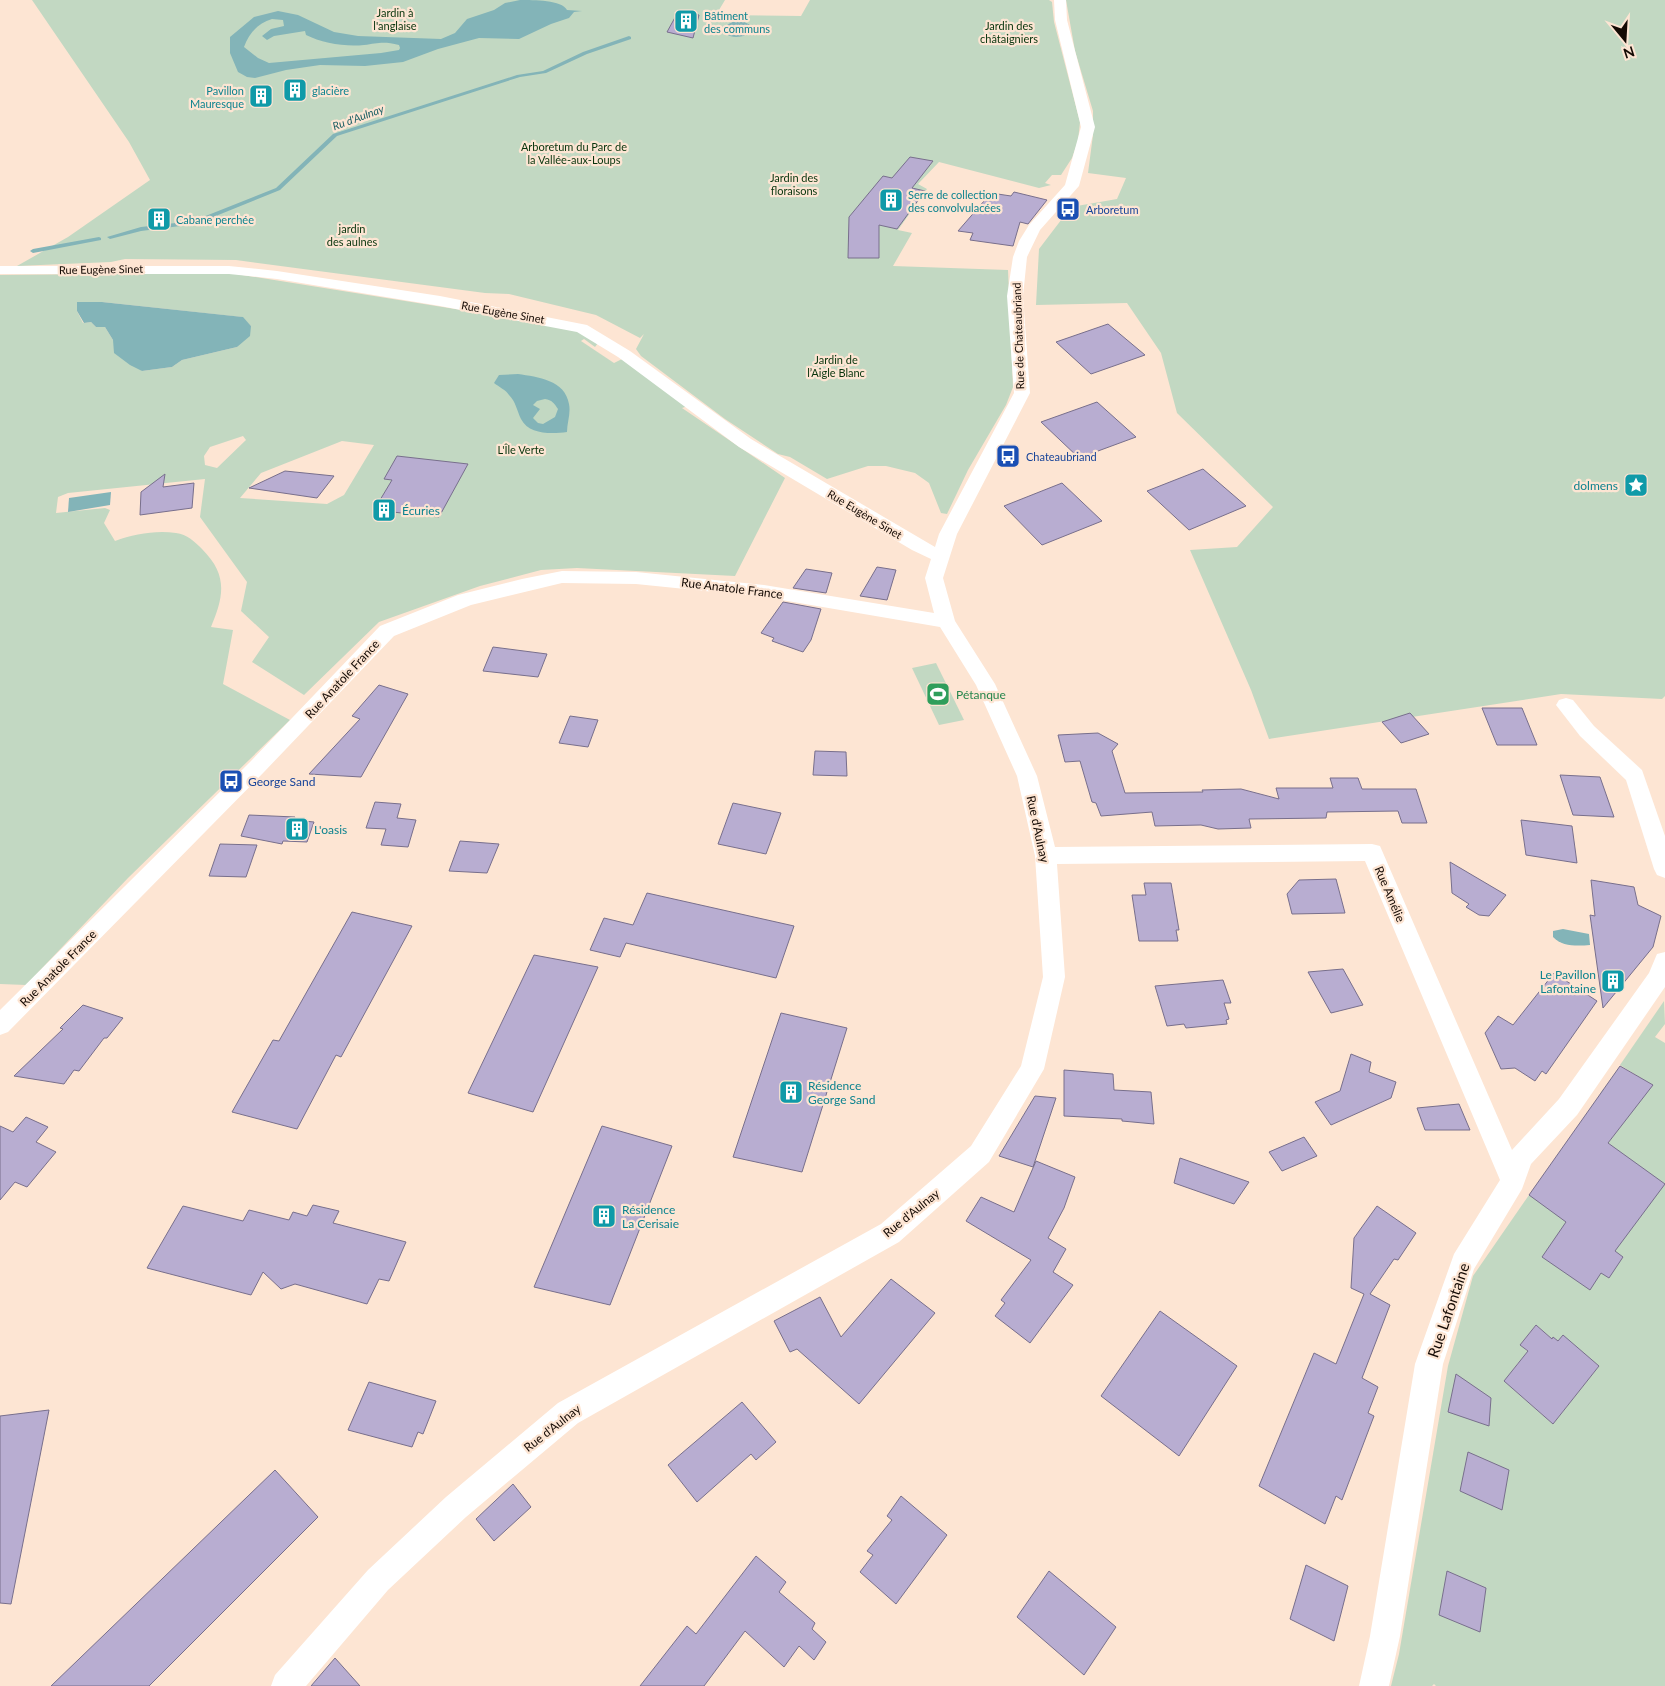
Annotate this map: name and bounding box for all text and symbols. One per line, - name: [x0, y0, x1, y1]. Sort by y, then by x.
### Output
- park label: Jardin à l'anglaise: [373, 6, 417, 32]
- building icon: Bâtiment des communs: [673, 8, 699, 34]
- place label: Bâtiment des communs: [704, 9, 770, 35]
- north arrow: [1600, 15, 1650, 65]
- park label: Jardin des châtaigniers: [980, 19, 1038, 45]
- text: N: [1621, 43, 1637, 63]
- building icon: glacière: [282, 77, 308, 103]
- building icon: Pavillon Mauresque: [248, 83, 274, 109]
- place label: Pavillon Mauresque: [190, 84, 244, 110]
- place label: glacière: [312, 84, 349, 97]
- water label: Ru d'Aulnay: [331, 101, 386, 132]
- park label: Arboretum du Parc de la Vallée-aux-Loups: [521, 140, 627, 166]
- park label: Jardin des floraisons: [770, 171, 818, 197]
- building icon: Serre de collection des convolvulacées: [878, 187, 904, 213]
- place label: Serre de collection des convolvulacées: [908, 188, 1001, 214]
- bus stop icon: Arboretum: [1055, 196, 1081, 222]
- place label: Arboretum: [1086, 203, 1139, 216]
- building icon: Cabane perchée: [146, 206, 172, 232]
- place label: Cabane perchée: [176, 213, 254, 226]
- park label: jardin des aulnes: [327, 222, 377, 248]
- street label: Rue Eugène Sinet: [59, 262, 143, 276]
- street label: Rue de Chateaubriand: [1010, 282, 1026, 390]
- street label: Rue Eugène Sinet: [460, 298, 546, 326]
- park label: Jardin de l’Aigle Blanc: [807, 353, 865, 379]
- park label: L'Île Verte: [498, 443, 545, 456]
- bus stop icon: Chateaubriand: [995, 443, 1021, 469]
- place label: Chateaubriand: [1026, 450, 1097, 463]
- place icon: dolmens: [1623, 472, 1649, 498]
- place label: dolmens: [1574, 478, 1618, 493]
- street label: Rue Eugène Sinet: [826, 487, 905, 541]
- building icon: Écuries: [371, 497, 397, 523]
- place label: Écuries: [402, 503, 440, 518]
- street label: Rue Anatole France: [680, 574, 784, 602]
- street label: Rue Anatole France: [302, 637, 382, 721]
- sports icon: Pétanque: [925, 681, 951, 707]
- place label: Pétanque: [956, 687, 1006, 702]
- bus stop icon: George Sand: [218, 768, 244, 794]
- place label: George Sand: [248, 774, 315, 789]
- street label: Rue d'Aulnay: [1024, 794, 1053, 865]
- building icon: L'oasis: [284, 816, 310, 842]
- place label: L'oasis: [314, 822, 347, 837]
- street label: Rue Amélie: [1372, 864, 1408, 924]
- street label: Rue Anatole France: [17, 927, 99, 1009]
- place label: Le Pavillon Lafontaine: [1540, 967, 1596, 996]
- building icon: Le Pavillon Lafontaine: [1600, 968, 1626, 994]
- place label: Résidence George Sand: [808, 1078, 875, 1107]
- building icon: Résidence George Sand: [778, 1079, 804, 1105]
- street label: Rue d'Aulnay: [880, 1185, 943, 1240]
- place label: Résidence La Cerisaie: [622, 1202, 679, 1231]
- building icon: Résidence La Cerisaie: [591, 1203, 617, 1229]
- street label: Rue Lafontaine: [1423, 1260, 1473, 1360]
- street label: Rue d'Aulnay: [521, 1401, 584, 1455]

